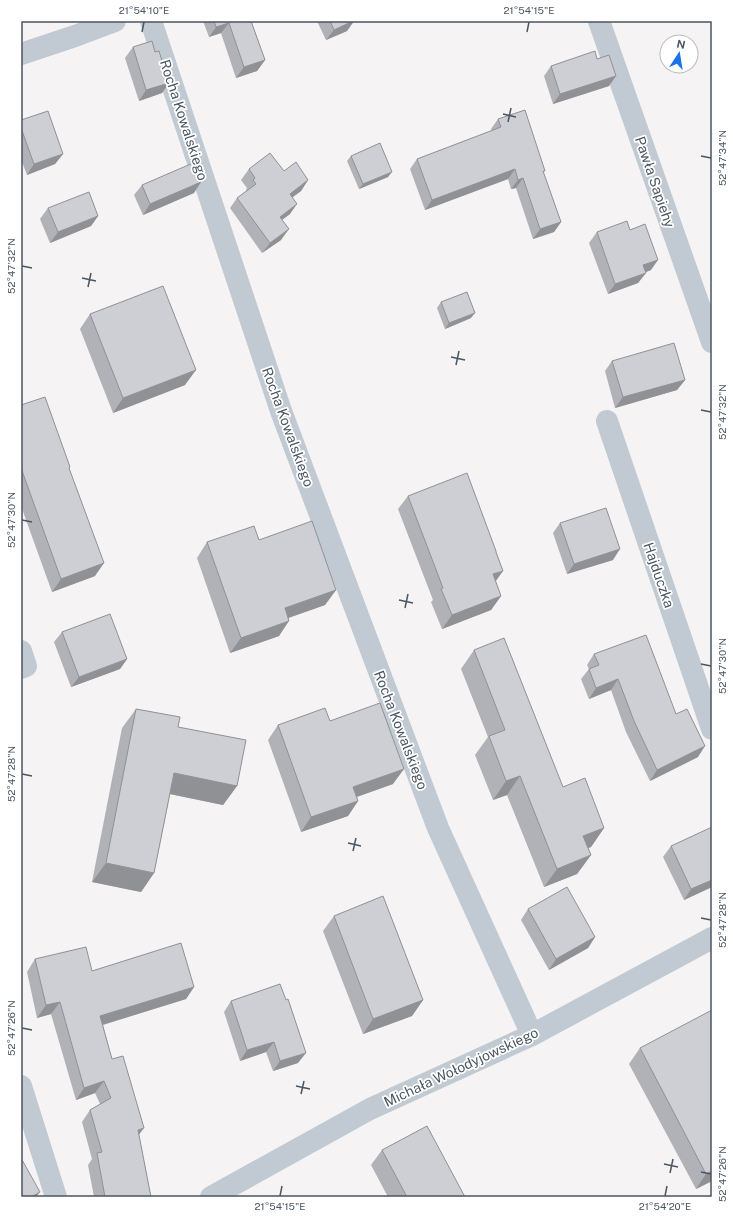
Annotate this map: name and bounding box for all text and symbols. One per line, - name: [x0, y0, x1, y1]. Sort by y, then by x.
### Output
- text: 21°54'10"E: [119, 4, 169, 16]
- text: 21°54'15"E: [504, 4, 554, 16]
- north arrow: [659, 34, 699, 74]
- text: N: [676, 37, 687, 51]
- street label: Rocha Kowalskiego: [157, 58, 211, 182]
- text: 52°47'34"N: [716, 130, 728, 186]
- street label: Pawła Sapiehy: [632, 134, 678, 230]
- text: 52°47'32"N: [5, 238, 17, 294]
- street label: Rocha Kowalskiego: [259, 365, 317, 489]
- text: 52°47'32"N: [716, 384, 728, 440]
- text: 52°47'30"N: [5, 492, 17, 548]
- street label: Hajduczka: [640, 540, 678, 610]
- text: 52°47'30"N: [716, 638, 728, 694]
- street label: Rocha Kowalskiego: [371, 668, 431, 792]
- text: 52°47'28"N: [5, 746, 17, 802]
- text: 52°47'28"N: [716, 892, 728, 948]
- text: 52°47'26"N: [5, 1000, 17, 1056]
- street label: Michała Wołodyjowskiego: [381, 1024, 541, 1110]
- text: 52°47'26"N: [716, 1146, 728, 1202]
- text: 21°54'15"E: [255, 1200, 305, 1212]
- text: 21°54'20"E: [639, 1200, 691, 1212]

